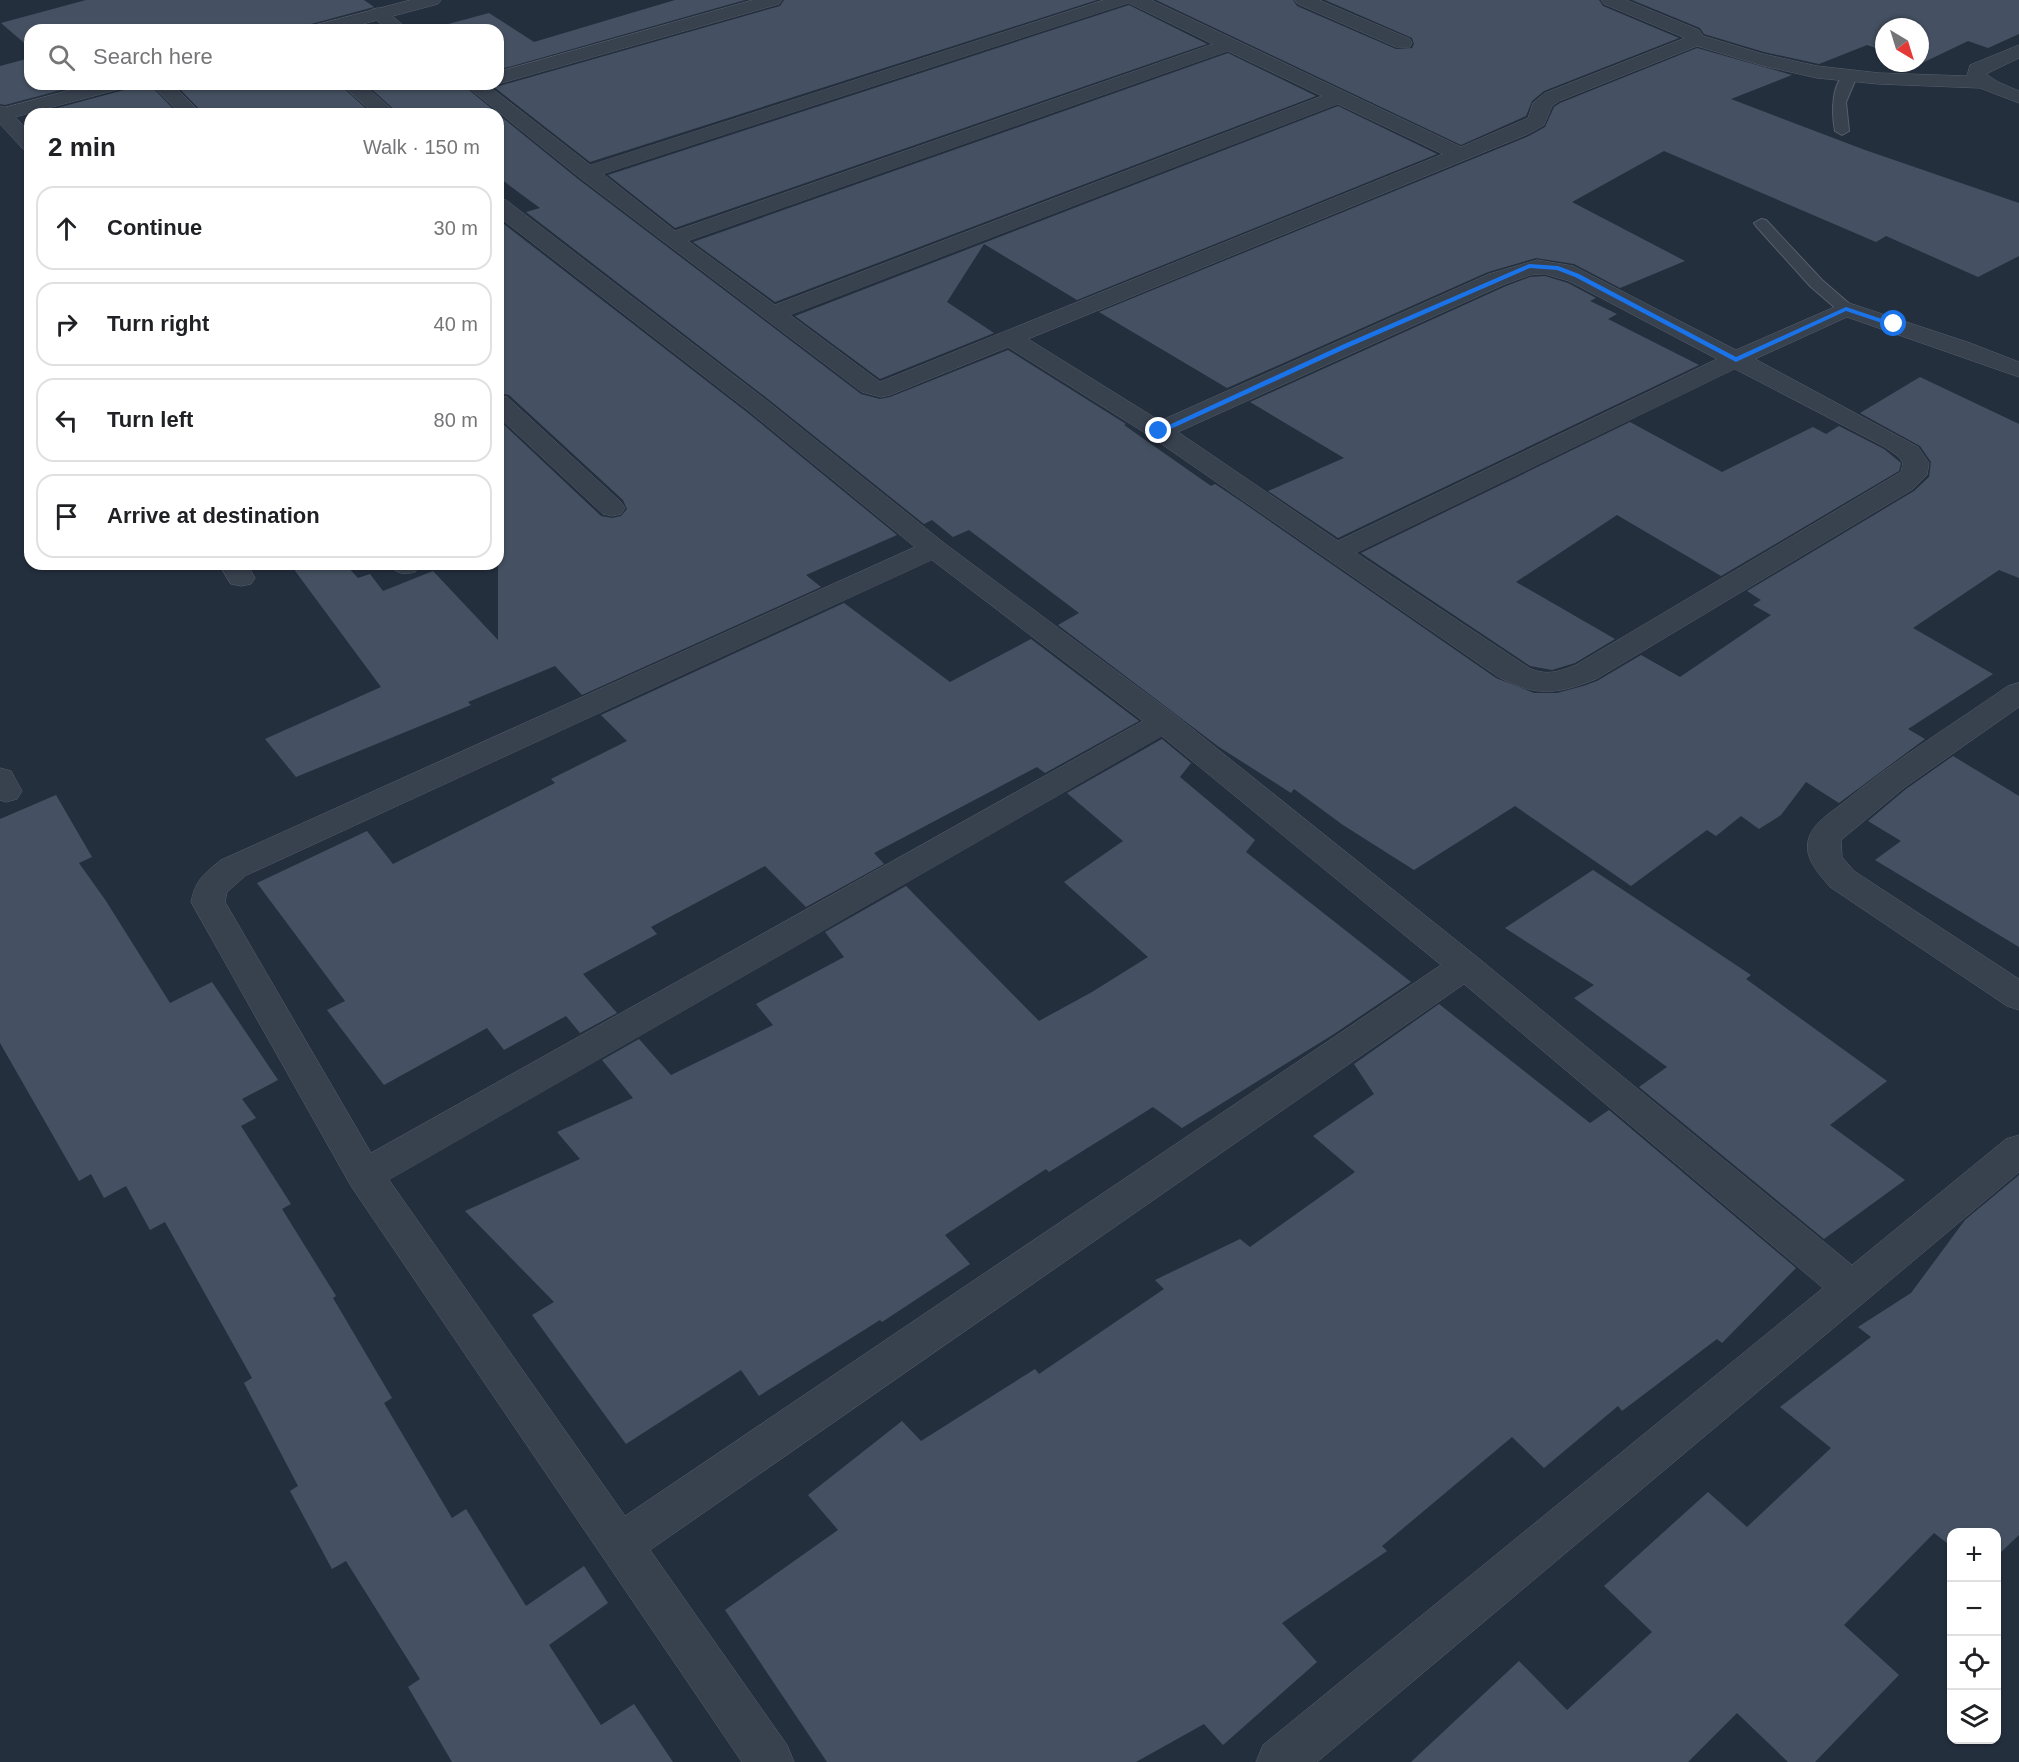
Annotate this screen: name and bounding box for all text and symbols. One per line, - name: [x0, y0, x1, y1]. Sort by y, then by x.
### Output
- north arrow: [1875, 18, 1929, 72]
- search box: [24, 24, 504, 90]
- icon: search: [45, 41, 78, 74]
- text: Search here: [93, 44, 213, 69]
- text: 2 min: [48, 132, 116, 162]
- text: Walk · 150 m: [363, 136, 480, 158]
- icon: ahead: [50, 212, 83, 245]
- text: Continue: [107, 215, 202, 240]
- text: 30 m: [434, 217, 478, 239]
- icon: right: [50, 308, 83, 341]
- route start: [1880, 310, 1906, 336]
- text: Turn right: [107, 311, 209, 336]
- text: 40 m: [434, 313, 478, 335]
- icon: left: [50, 404, 83, 437]
- text: Turn left: [107, 407, 193, 432]
- text: 80 m: [434, 409, 478, 431]
- route end: [1145, 417, 1171, 443]
- icon: arrive: [50, 500, 83, 533]
- text: Arrive at destination: [107, 503, 320, 528]
- map controls: [1947, 1528, 2001, 1744]
- button: +: [1947, 1528, 2001, 1582]
- button: −: [1947, 1582, 2001, 1636]
- button: locate: [1947, 1636, 2001, 1690]
- button: layers: [1947, 1690, 2001, 1744]

